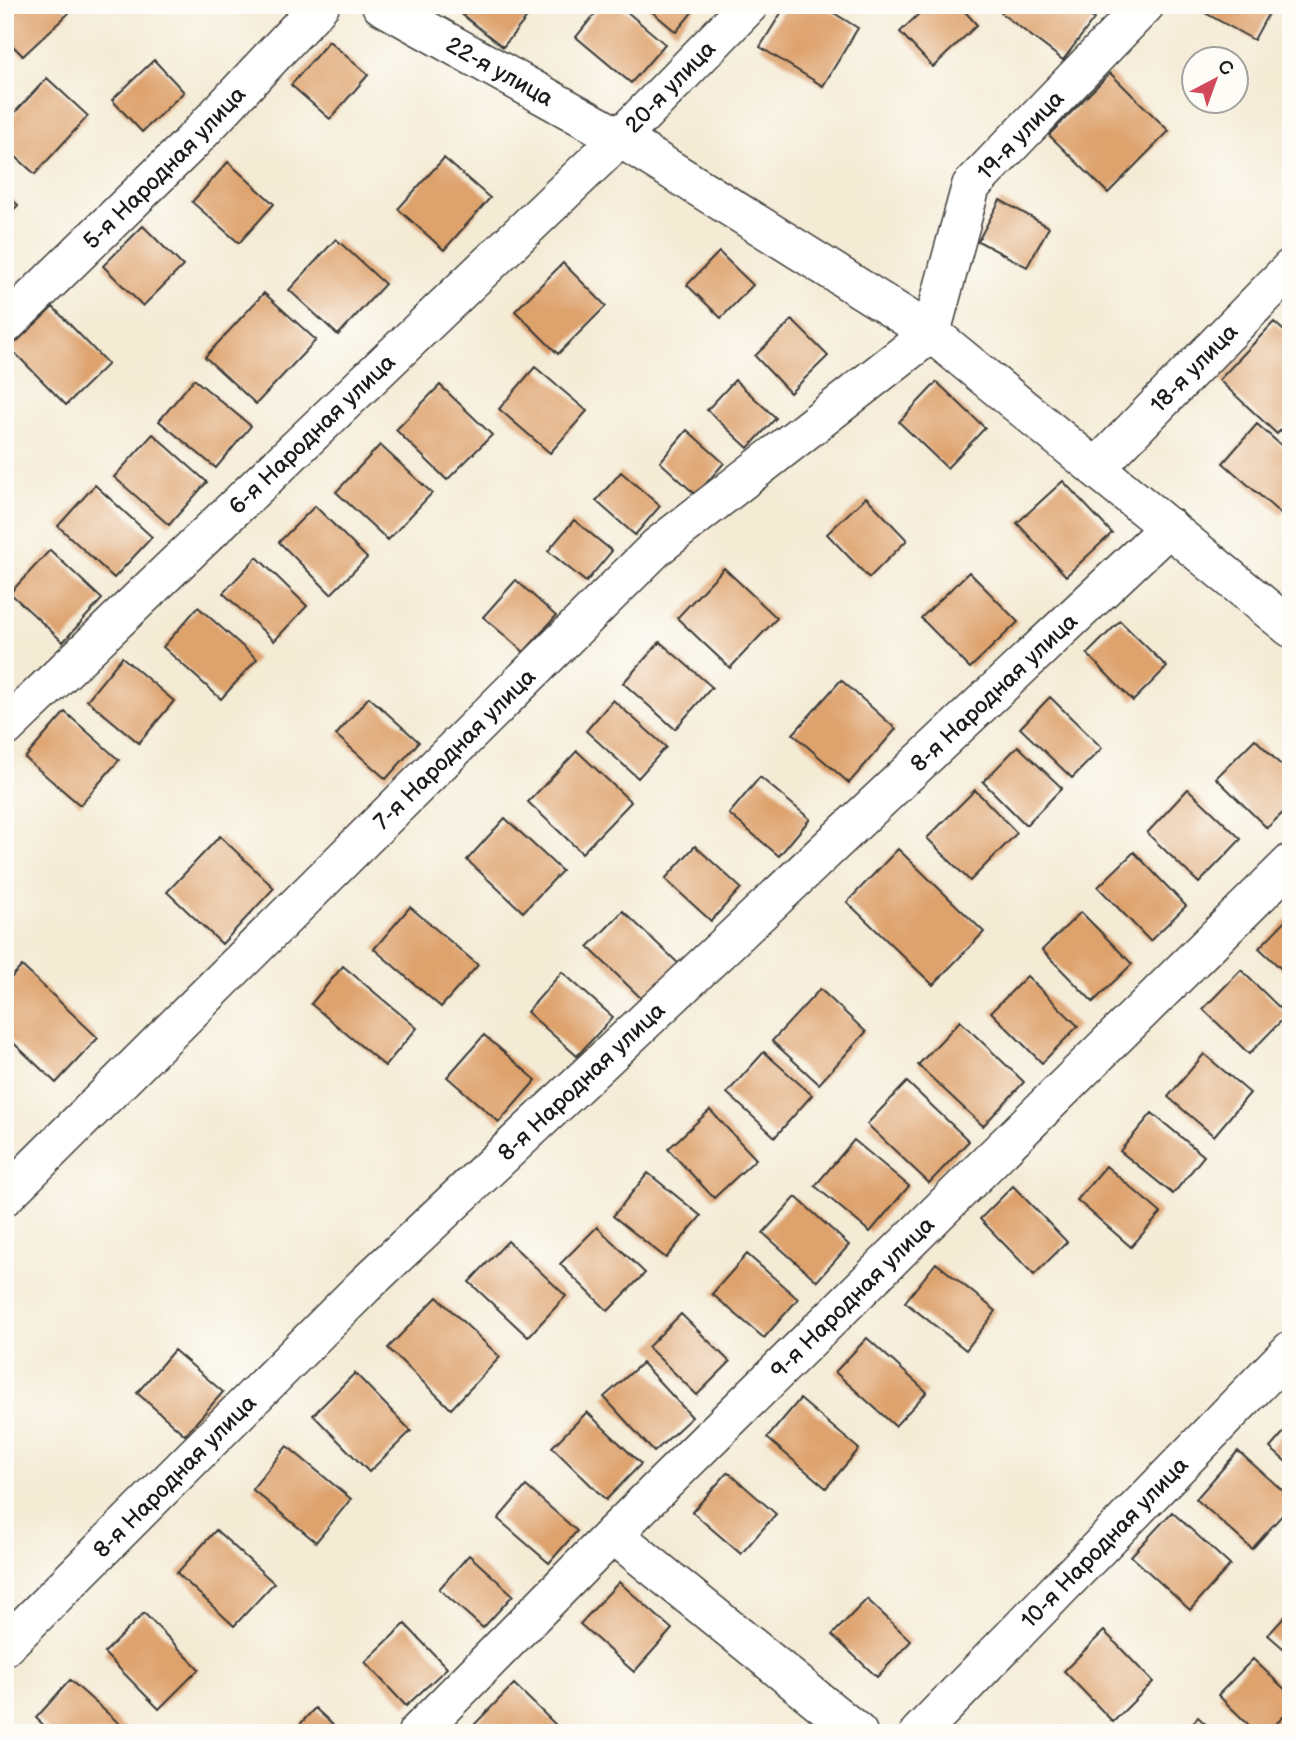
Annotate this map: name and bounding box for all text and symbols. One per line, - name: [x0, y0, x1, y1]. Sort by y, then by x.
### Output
- street label: 22-я улица: [441, 31, 558, 113]
- street label: 20-я улица: [619, 35, 722, 139]
- north arrow: [1180, 46, 1250, 116]
- text: С: [1213, 55, 1238, 81]
- street label: 5-я Народная улица: [78, 80, 252, 256]
- street label: 19-я улица: [972, 85, 1071, 186]
- street label: 18-я улица: [1145, 318, 1244, 419]
- street label: 6-я Народная улица: [223, 348, 402, 521]
- street label: 8-я Народная улица: [905, 607, 1084, 778]
- street label: 7-я Народная улица: [368, 663, 542, 836]
- street label: 8-я Народная улица: [493, 996, 672, 1167]
- street label: 9-я Народная улица: [765, 1211, 941, 1385]
- street label: 8-я Народная улица: [88, 1389, 263, 1564]
- street label: 10-я Народная улица: [1016, 1451, 1195, 1634]

